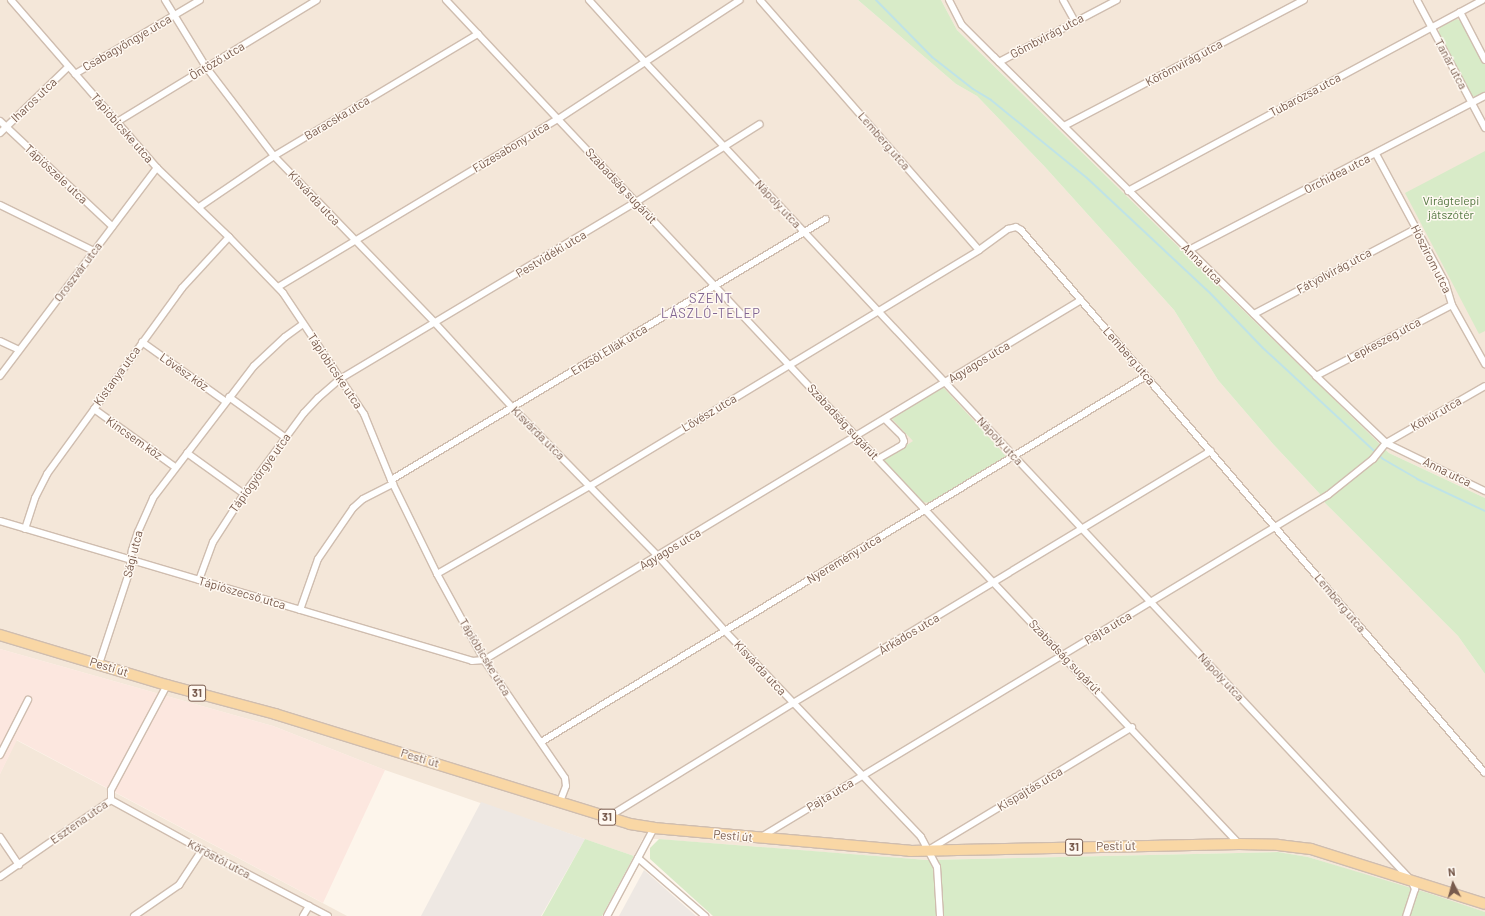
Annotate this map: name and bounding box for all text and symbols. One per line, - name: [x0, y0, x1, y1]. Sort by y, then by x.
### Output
- street label: Gömbvirág utca: [1008, 11, 1086, 61]
- street label: Csabagyöngye utca: [80, 12, 174, 74]
- street label: Tanár utca: [1432, 36, 1470, 92]
- street label: Körömvirág utca: [1143, 37, 1225, 89]
- street label: Öntöző utca: [187, 39, 247, 83]
- street label: Tubarózsa utca: [1267, 70, 1343, 120]
- street label: Iharos utca: [8, 75, 60, 125]
- street label: Tápióbicske utca: [88, 90, 156, 166]
- street label: Baracska utca: [302, 93, 372, 143]
- street label: Lemberg utca: [855, 109, 913, 173]
- street label: Füzesabony utca: [470, 118, 552, 176]
- street label: Tápiószele utca: [21, 141, 91, 207]
- street label: Szabadság sugárút: [582, 145, 660, 227]
- street label: Orchidea utca: [1302, 151, 1372, 197]
- street label: Kisvárda utca: [285, 168, 343, 228]
- street label: Nápoly utca: [752, 177, 804, 231]
- park label: Virágtelepi játszótér: [1423, 194, 1479, 222]
- street label: Hószirom utca: [1408, 222, 1454, 296]
- street label: Pestvidéki utca: [513, 227, 589, 281]
- street label: Oroszvár utca: [51, 239, 105, 305]
- street label: Anna utca: [1179, 241, 1225, 287]
- street label: Fátyolvirág utca: [1294, 245, 1374, 297]
- district label: SZENT LÁSZLÓ-TELEP: [661, 291, 761, 322]
- street label: Lepkeszeg utca: [1345, 315, 1423, 365]
- street label: Enzsöl Ellák utca: [568, 321, 650, 379]
- street label: Lemberg utca: [1100, 324, 1158, 388]
- street label: Tápióbicske utca: [304, 330, 366, 412]
- street label: Agyagos utca: [946, 338, 1012, 386]
- street label: Kistanya utca: [91, 343, 143, 409]
- street label: Lövész köz: [157, 350, 211, 394]
- street label: Szabadság sugárút: [804, 381, 882, 463]
- street label: Lövész utca: [679, 391, 739, 435]
- street label: Kőhúr utca: [1408, 394, 1464, 434]
- street label: Kisvárda utca: [508, 403, 568, 463]
- street label: Kincsem köz: [103, 413, 165, 463]
- street label: Nápoly utca: [974, 414, 1026, 468]
- street label: Tápiógyörgye utca: [226, 430, 294, 516]
- street label: Anna utca: [1421, 454, 1473, 490]
- street label: Agyagos utca: [637, 525, 703, 573]
- street label: Sági utca: [120, 529, 146, 579]
- street label: Nyeremény utca: [804, 531, 884, 587]
- street label: Lemberg utca: [1311, 571, 1369, 635]
- street label: Tápiószecső utca: [197, 574, 287, 612]
- street label: Pajta utca: [1082, 608, 1134, 648]
- street label: Árkádos utca: [876, 610, 942, 658]
- street label: Tápióbicske utca: [456, 616, 514, 698]
- street label: Szabadság sugárút: [1026, 617, 1104, 697]
- street label: Kisvárda utca: [731, 638, 789, 698]
- street label: Nápoly utca: [1195, 650, 1247, 704]
- street label: Pesti út: [88, 654, 130, 680]
- road number: 31: [188, 684, 206, 702]
- street label: Pesti út: [399, 745, 441, 771]
- street label: Kispajtás utca: [995, 764, 1065, 814]
- street label: Pajta utca: [804, 775, 856, 815]
- street label: Esztena utca: [47, 797, 111, 847]
- road number: 31: [598, 808, 616, 826]
- street label: Pesti út: [713, 827, 753, 845]
- street label: Köröstói utca: [185, 836, 253, 882]
- road number: 31: [1065, 838, 1083, 856]
- street label: Pesti út: [1096, 838, 1136, 854]
- north arrow: [1433, 864, 1473, 904]
- text: N: [1447, 865, 1456, 878]

